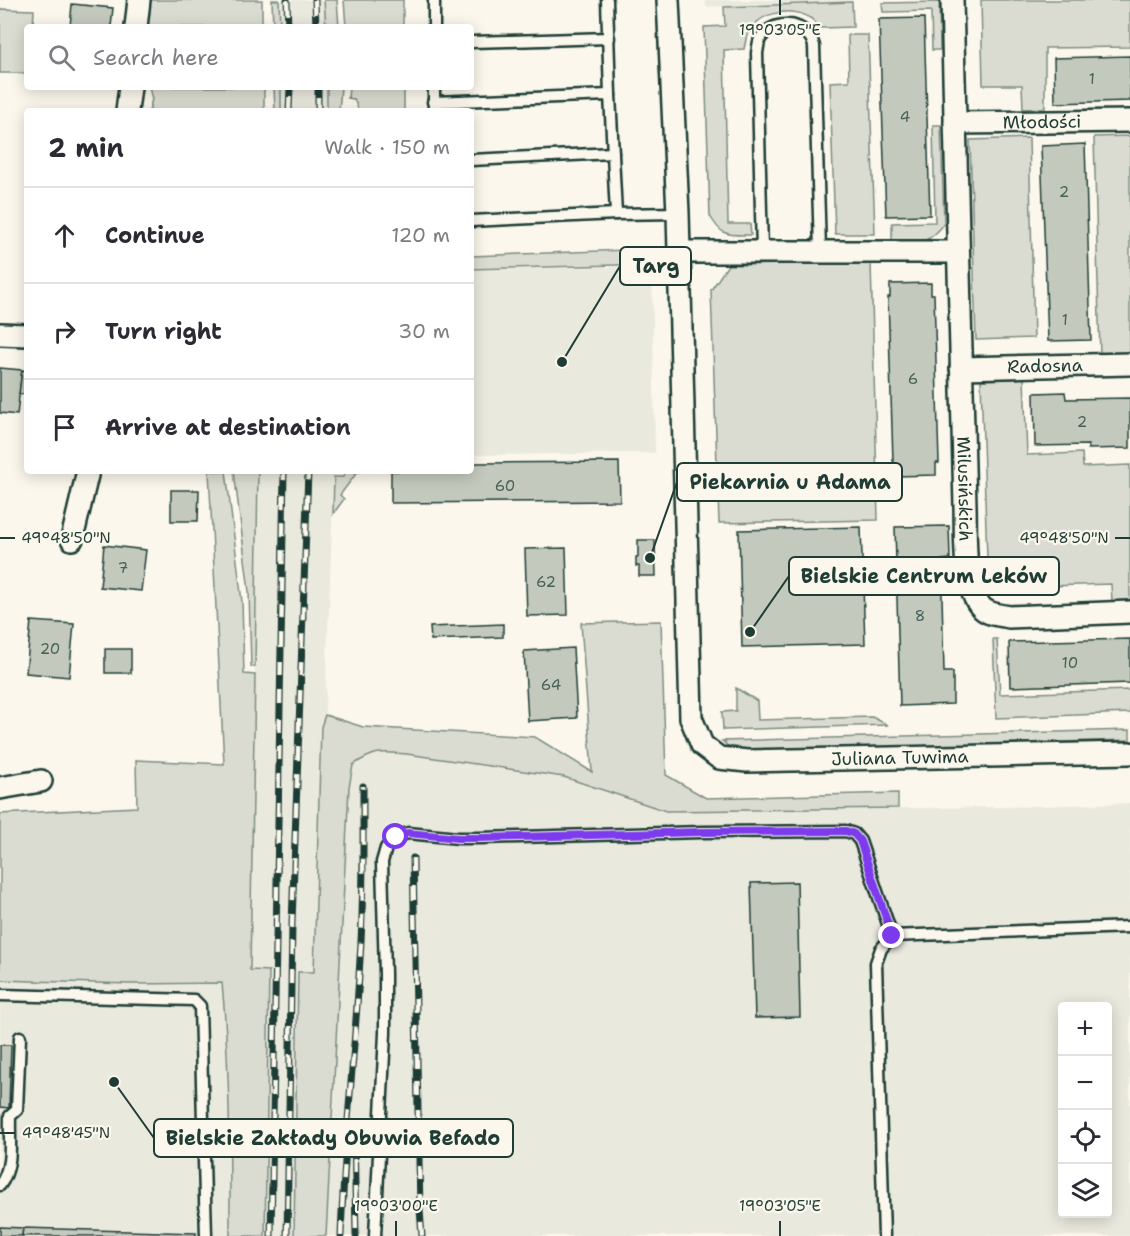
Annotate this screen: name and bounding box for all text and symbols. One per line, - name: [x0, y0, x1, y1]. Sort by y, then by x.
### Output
- text: 19°03'05"E: [739, 20, 821, 40]
- search box: [24, 24, 474, 90]
- icon: search: [45, 41, 78, 74]
- text: Search here: [93, 43, 219, 72]
- house number: 1: [1089, 69, 1095, 89]
- house number: 4: [900, 107, 910, 127]
- street label: Młodości: [1002, 110, 1082, 134]
- text: 2 min: [48, 130, 124, 165]
- text: Walk · 150 m: [324, 134, 450, 160]
- house number: 2: [1059, 182, 1069, 202]
- icon: ahead: [48, 219, 81, 252]
- text: Continue: [105, 221, 205, 250]
- text: 120 m: [391, 222, 450, 248]
- callout: Targ: [620, 247, 691, 285]
- text: Targ: [633, 253, 679, 279]
- house number: 1: [1062, 310, 1068, 330]
- icon: right: [48, 315, 81, 348]
- text: Turn right: [105, 317, 222, 346]
- text: 30 m: [398, 318, 450, 344]
- street label: Radosna: [1007, 353, 1083, 379]
- house number: 6: [908, 369, 918, 389]
- icon: arrive: [48, 411, 81, 444]
- house number: 2: [1077, 412, 1087, 432]
- text: Arrive at destination: [105, 413, 351, 442]
- street label: Milusińskich: [951, 436, 977, 541]
- callout: Piekarnia u Adama: [677, 463, 902, 501]
- text: Piekarnia u Adama: [689, 469, 891, 495]
- house number: 60: [495, 476, 515, 496]
- text: 49°48'50"N: [21, 528, 111, 548]
- text: 49°48'50"N: [1019, 528, 1109, 548]
- callout: Bielskie Centrum Leków: [789, 557, 1059, 595]
- house number: 7: [118, 558, 128, 578]
- text: Bielskie Centrum Leków: [801, 563, 1047, 589]
- house number: 62: [536, 572, 556, 592]
- house number: 8: [915, 606, 925, 626]
- house number: 20: [40, 639, 60, 659]
- house number: 10: [1062, 653, 1078, 673]
- house number: 64: [541, 675, 561, 695]
- street label: Juliana Tuwima: [831, 744, 969, 771]
- route start: [382, 823, 408, 849]
- route end: [878, 922, 904, 948]
- map controls: [1058, 1002, 1112, 1218]
- button: +: [1058, 1002, 1112, 1056]
- button: −: [1058, 1056, 1112, 1110]
- button: locate: [1058, 1110, 1112, 1164]
- callout: Bielskie Zakłady Obuwia Befado: [154, 1119, 513, 1157]
- text: 49°48'45"N: [22, 1123, 110, 1143]
- text: Bielskie Zakłady Obuwia Befado: [166, 1125, 500, 1151]
- button: layers: [1058, 1164, 1112, 1218]
- text: 19°03'00"E: [354, 1196, 438, 1216]
- text: 19°03'05"E: [739, 1196, 821, 1216]

